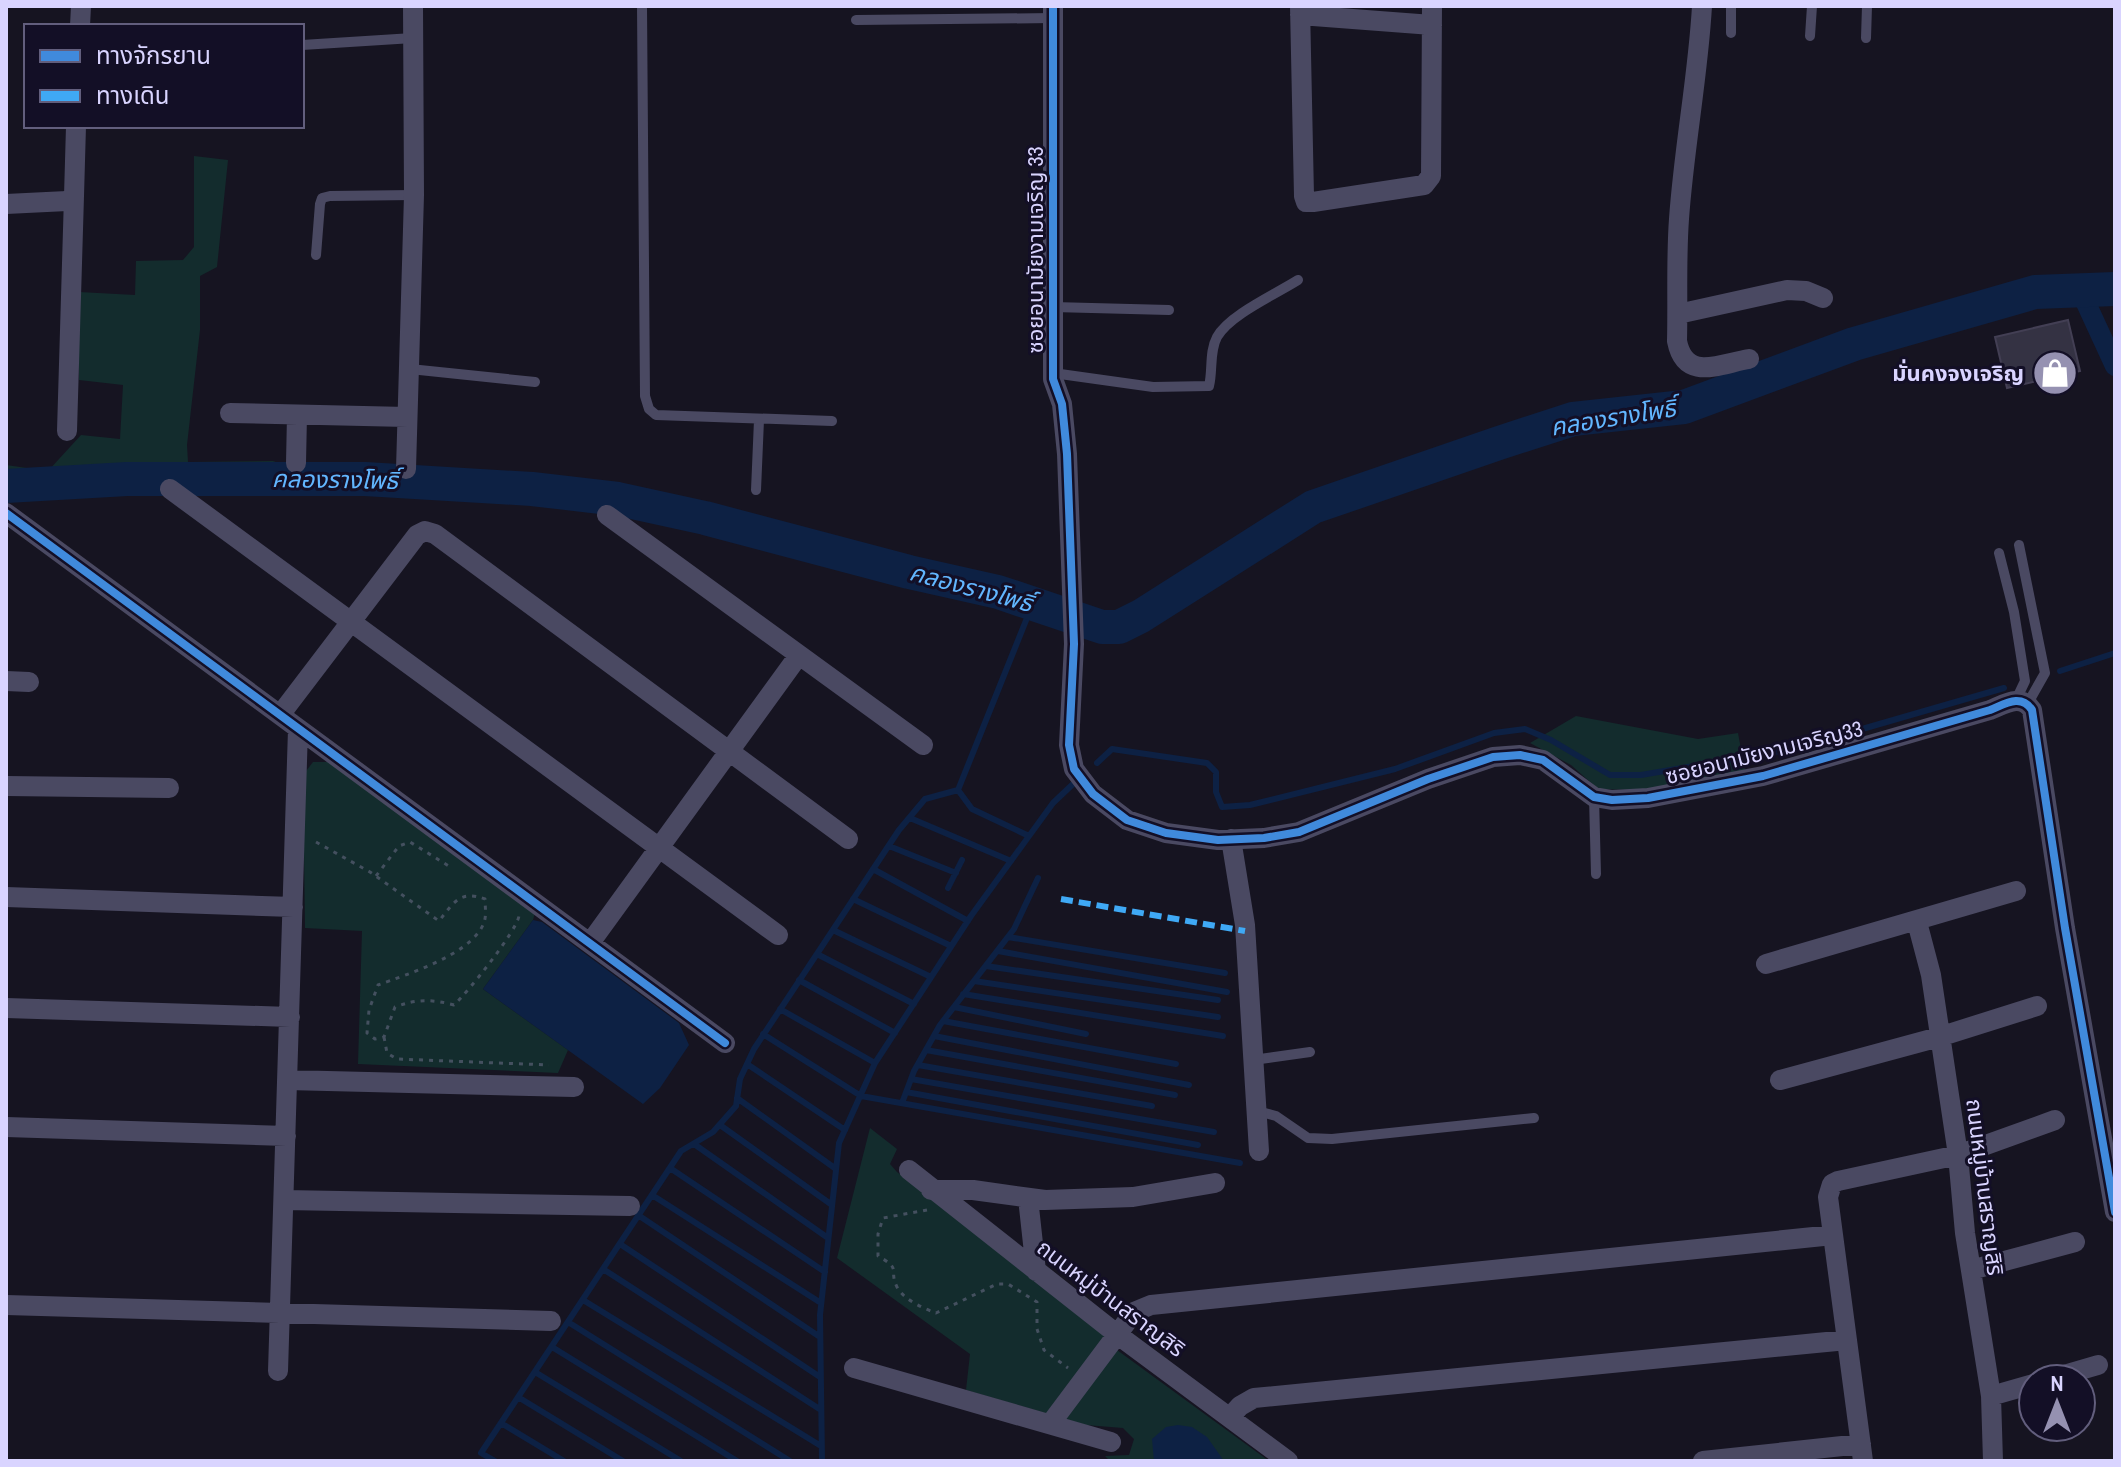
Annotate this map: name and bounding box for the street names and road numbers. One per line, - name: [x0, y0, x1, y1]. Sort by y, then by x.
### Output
- street label: ซอยอนามัยงามเจริญ 33: [1020, 146, 1050, 354]
- street label: ซอยอนามัยงามเจริญ33: [1662, 713, 1866, 791]
- street label: ถนนหมู่บ้านสราญสิริ: [1959, 1097, 2011, 1277]
- street label: ถนนหมู่บ้านสราญสิริ: [1031, 1232, 1191, 1364]

